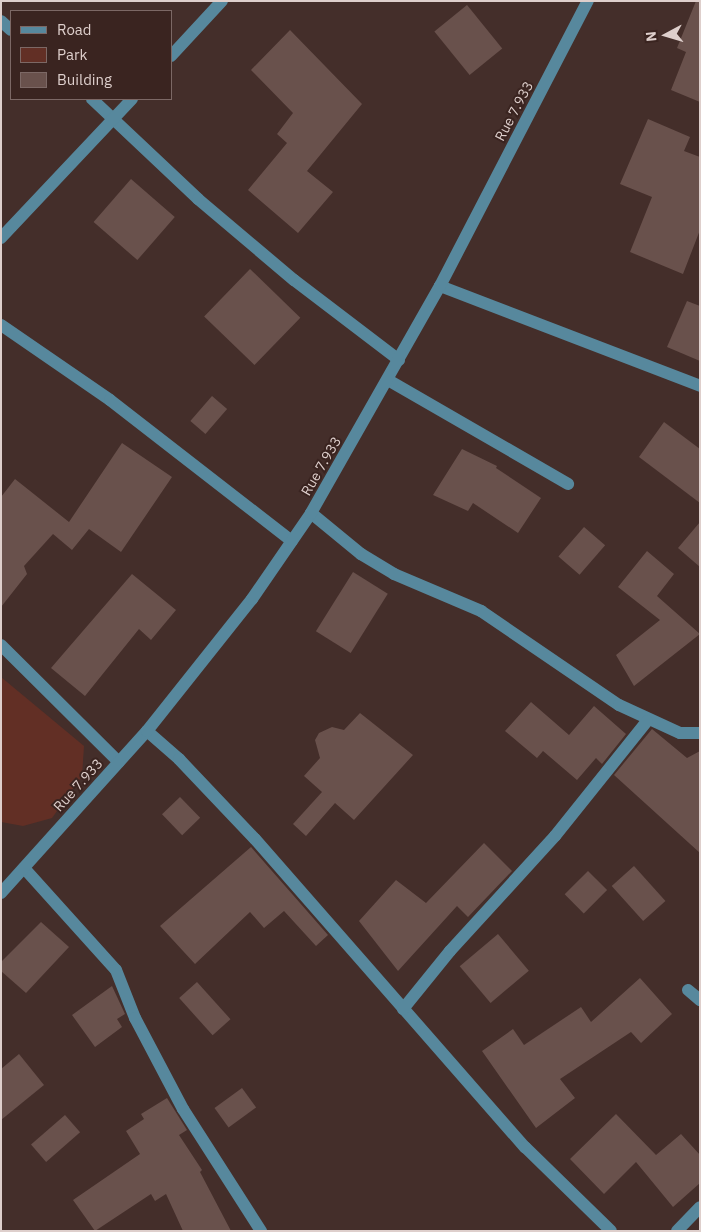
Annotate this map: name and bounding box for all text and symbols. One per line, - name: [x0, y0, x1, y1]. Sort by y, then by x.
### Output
- legend: [10, 10, 172, 100]
- north arrow: [641, 10, 691, 60]
- text: Road: [57, 20, 92, 39]
- text: N: [642, 31, 661, 43]
- text: Park: [57, 45, 87, 64]
- text: Building: [57, 70, 112, 89]
- street label: Rue 7.933: [491, 78, 537, 144]
- street label: Rue 7.933: [297, 434, 345, 498]
- street label: Rue 7.933: [50, 755, 106, 815]

